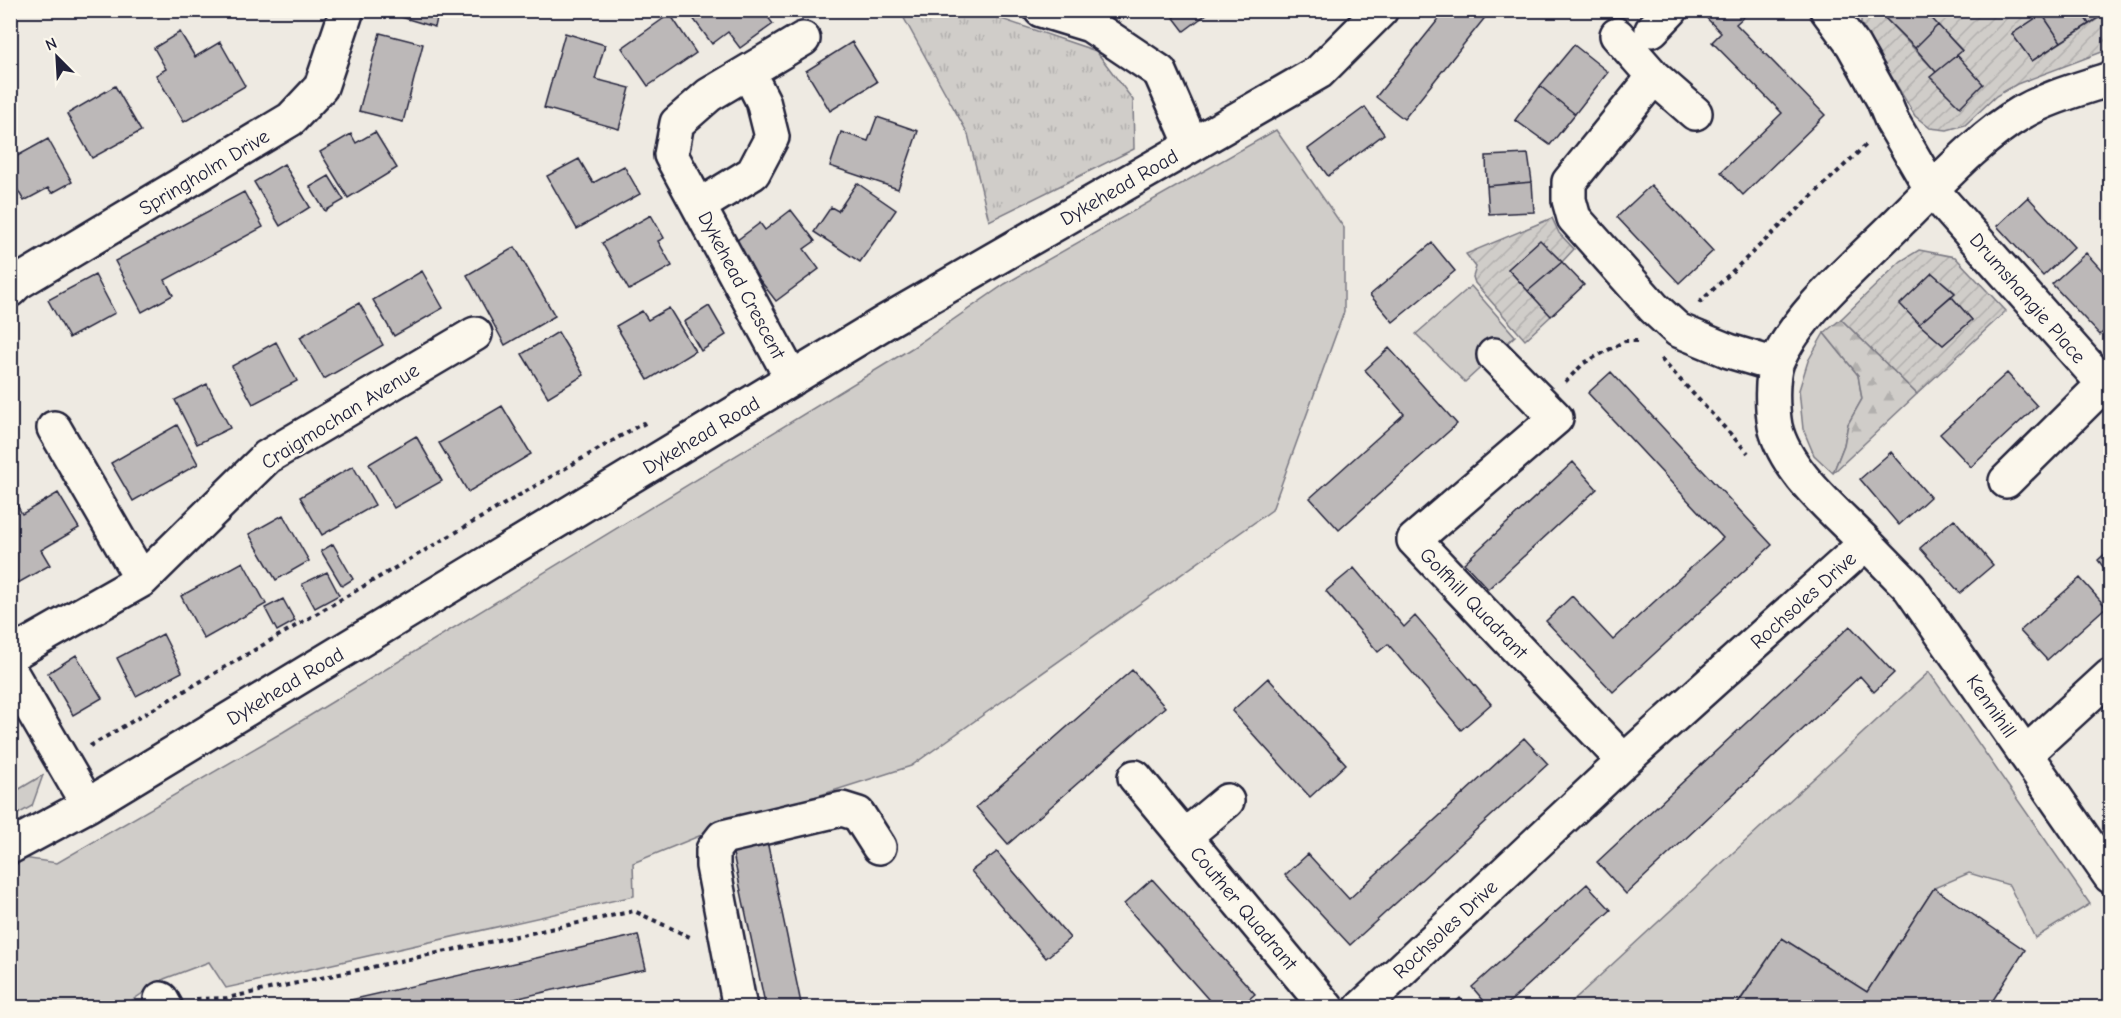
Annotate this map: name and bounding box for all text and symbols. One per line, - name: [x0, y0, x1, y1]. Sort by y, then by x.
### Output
- north arrow: [27, 27, 87, 87]
- text: N: [43, 34, 60, 55]
- street label: Springholm Drive: [135, 125, 274, 220]
- street label: Dykehead Road: [1056, 144, 1182, 230]
- street label: Dykehead Crescent: [693, 208, 791, 364]
- street label: Drumshangie Place: [1965, 228, 2090, 368]
- street label: Craigmochan Avenue: [257, 359, 423, 474]
- street label: Dykehead Road: [639, 391, 764, 479]
- street label: Golfhill Quadrant: [1415, 543, 1533, 665]
- street label: Rochsoles Drive: [1746, 547, 1861, 654]
- street label: Dykehead Road: [223, 642, 348, 730]
- street label: Kennihill: [1962, 670, 2022, 742]
- street label: Couther Quadrant: [1185, 842, 1303, 976]
- street label: Rochsoles Drive: [1389, 875, 1502, 983]

